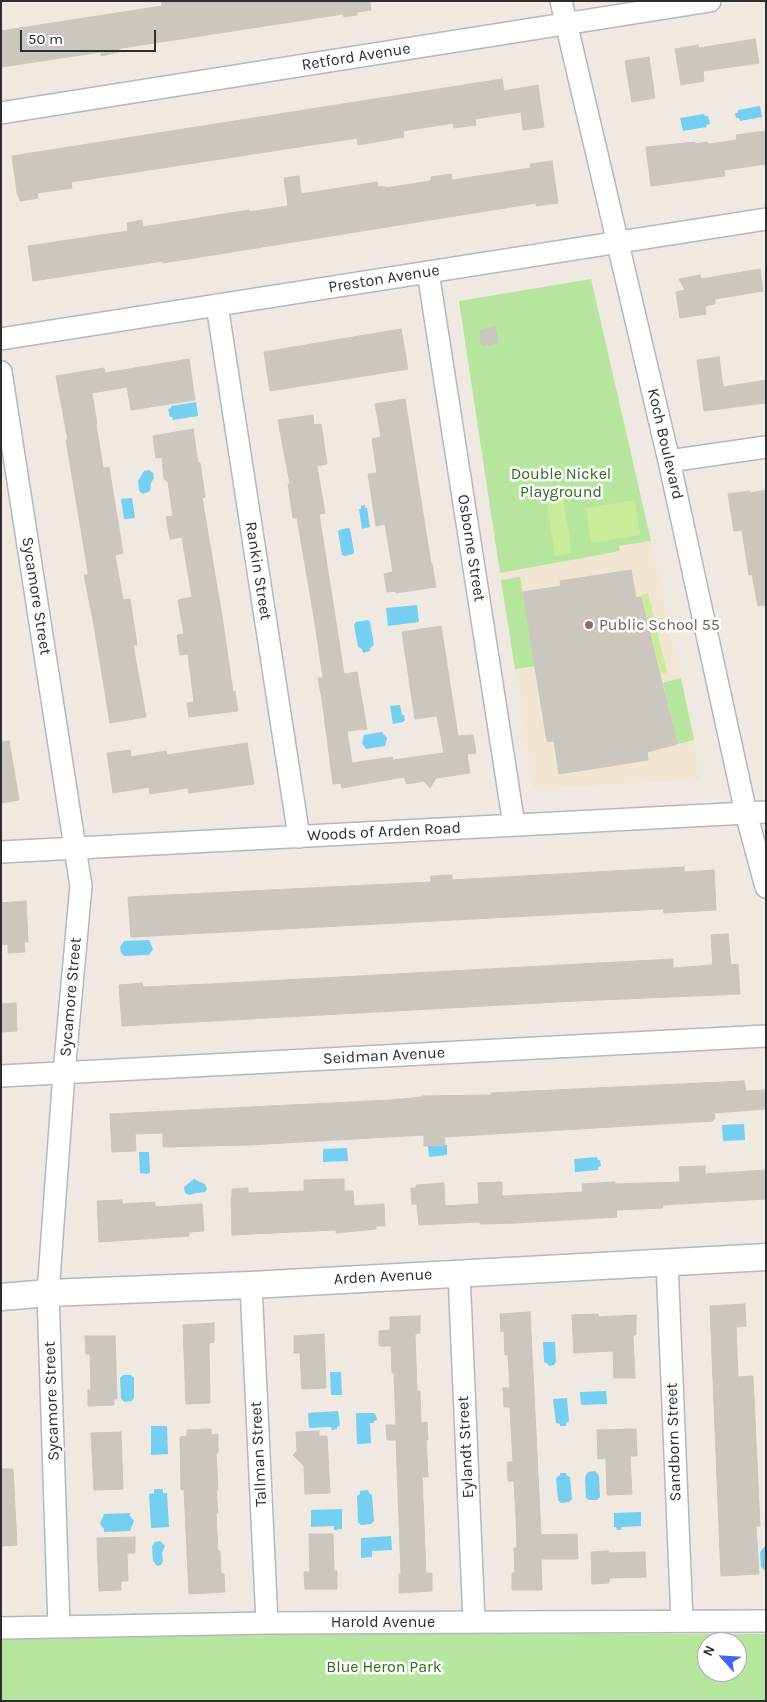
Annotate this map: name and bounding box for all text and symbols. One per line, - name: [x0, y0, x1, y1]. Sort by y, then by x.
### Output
- scale bar: [22, 20, 159, 52]
- text: 50 m: [28, 30, 63, 48]
- street label: Retford Avenue: [300, 39, 412, 75]
- street label: Preston Avenue: [327, 261, 441, 297]
- street label: Koch Boulevard: [643, 387, 687, 501]
- park label: Double Nickel Playground: [511, 464, 611, 502]
- street label: Osborne Street: [453, 493, 489, 603]
- street label: Rankin Street: [241, 520, 275, 622]
- street label: Sycamore Street: [17, 535, 55, 657]
- place label: Public School 55: [599, 615, 720, 635]
- marker: Public School 55: [583, 619, 595, 631]
- street label: Woods of Arden Road: [307, 818, 461, 846]
- street label: Sycamore Street: [56, 937, 86, 1057]
- street label: Seidman Avenue: [323, 1043, 445, 1069]
- street label: Arden Avenue: [333, 1265, 433, 1289]
- street label: Sycamore Street: [40, 1341, 64, 1461]
- street label: Sandborn Street: [662, 1382, 686, 1502]
- street label: Eylandt Street: [454, 1395, 478, 1499]
- street label: Tallman Street: [247, 1401, 271, 1507]
- street label: Harold Avenue: [331, 1612, 435, 1632]
- north arrow: [697, 1632, 747, 1682]
- text: N: [699, 1642, 719, 1659]
- park label: Blue Heron Park: [326, 1657, 442, 1677]

